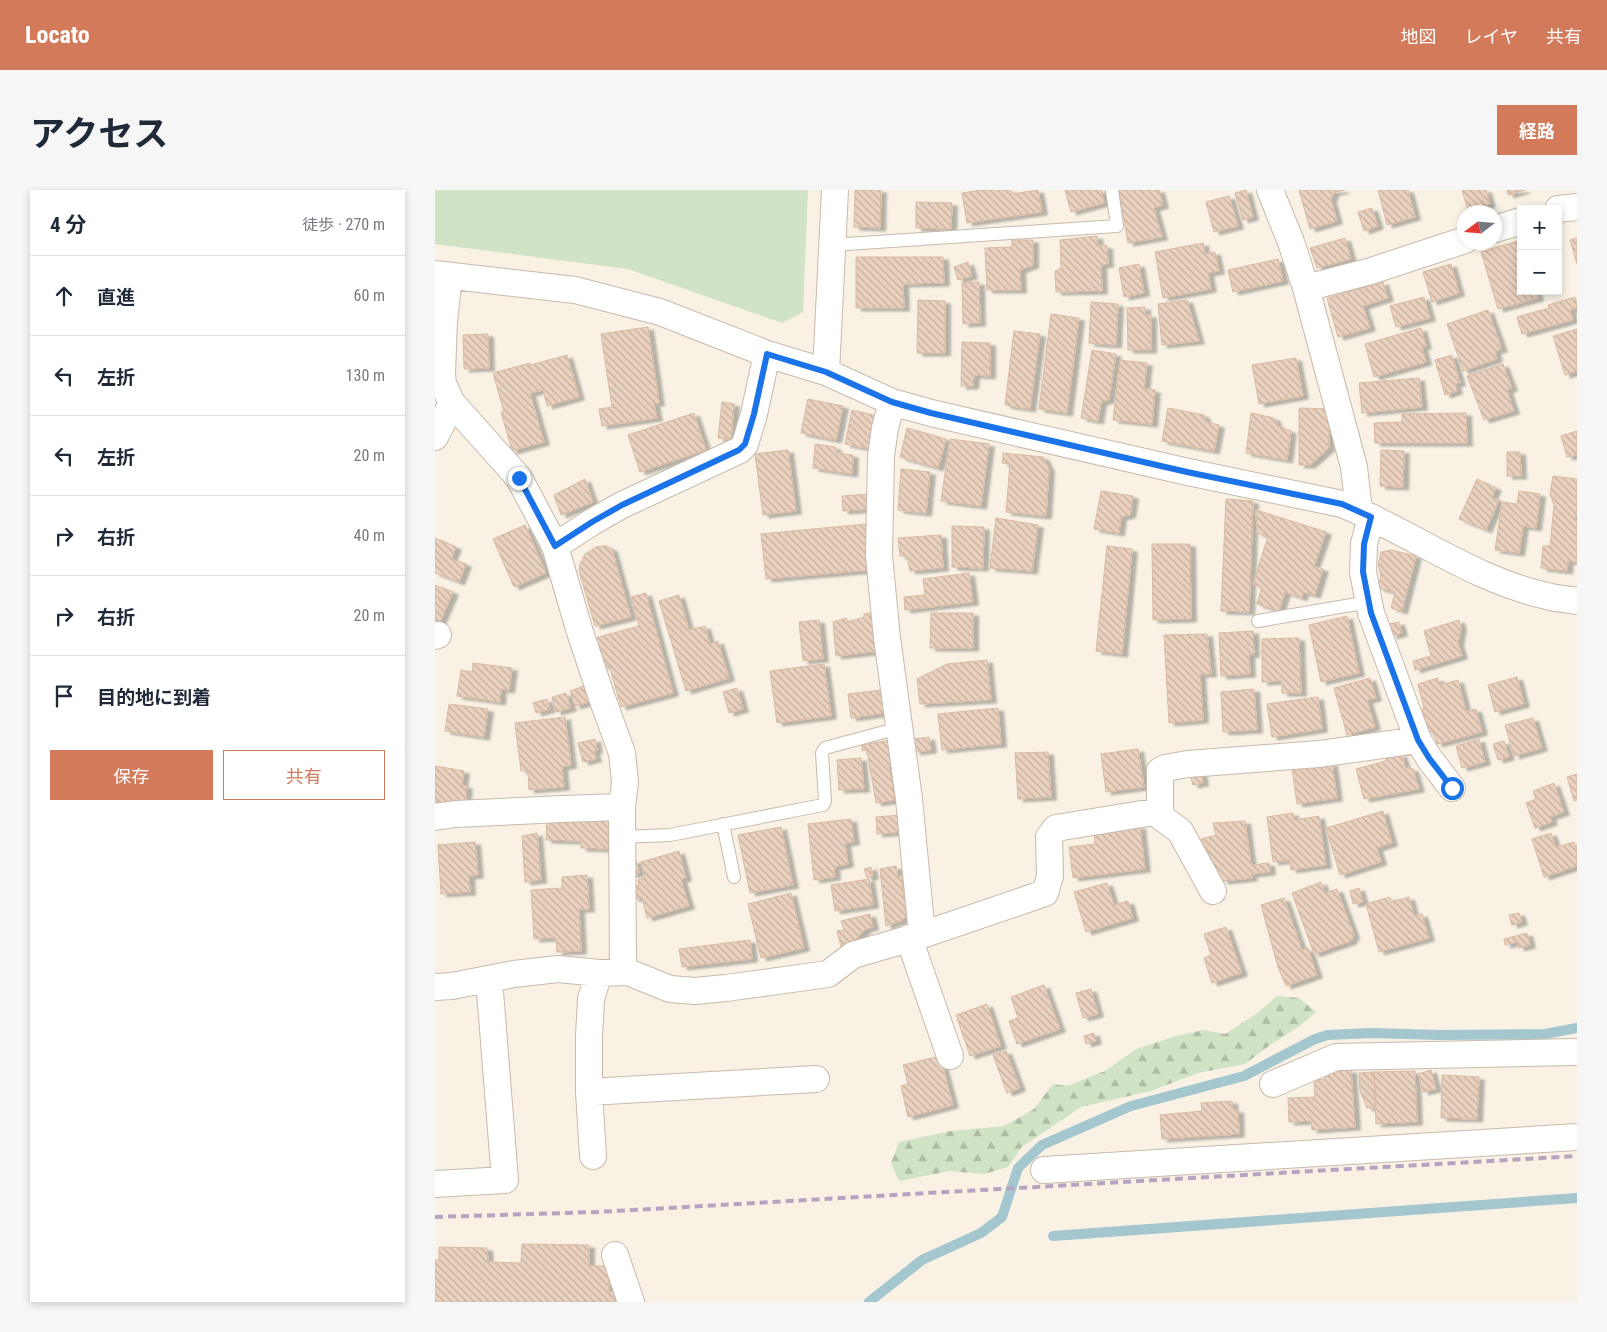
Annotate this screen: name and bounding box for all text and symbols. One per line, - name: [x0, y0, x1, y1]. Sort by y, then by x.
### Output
- text: Locato: [25, 21, 90, 49]
- text: 地図: [1401, 26, 1437, 47]
- text: レイヤ: [1465, 26, 1518, 47]
- text: 共有: [1546, 26, 1582, 47]
- button: 経路: [1497, 105, 1577, 155]
- text: アクセス: [30, 114, 168, 155]
- north arrow: [1457, 205, 1502, 250]
- map controls: [1517, 205, 1562, 295]
- button: +: [1517, 205, 1562, 250]
- text: 4 分: [50, 213, 86, 237]
- text: 徒歩 · 270 m: [302, 215, 385, 234]
- button: −: [1517, 250, 1562, 295]
- icon: ahead: [50, 282, 78, 310]
- text: 直進: [97, 286, 135, 309]
- text: 60 m: [353, 286, 385, 305]
- icon: left: [50, 362, 78, 390]
- text: 左折: [97, 366, 135, 389]
- text: 130 m: [346, 366, 385, 385]
- icon: left: [50, 442, 78, 470]
- text: 左折: [97, 446, 135, 469]
- text: 20 m: [353, 446, 385, 465]
- route end: [508, 467, 531, 490]
- icon: right: [50, 522, 78, 550]
- text: 右折: [97, 526, 135, 549]
- text: 40 m: [353, 526, 385, 545]
- icon: right: [50, 602, 78, 630]
- text: 右折: [97, 606, 135, 629]
- text: 20 m: [353, 606, 385, 625]
- icon: arrive: [50, 682, 78, 710]
- text: 目的地に到着: [97, 686, 211, 709]
- button: 保存: [50, 750, 213, 800]
- button: 共有: [223, 750, 385, 800]
- route start: [1441, 777, 1464, 800]

